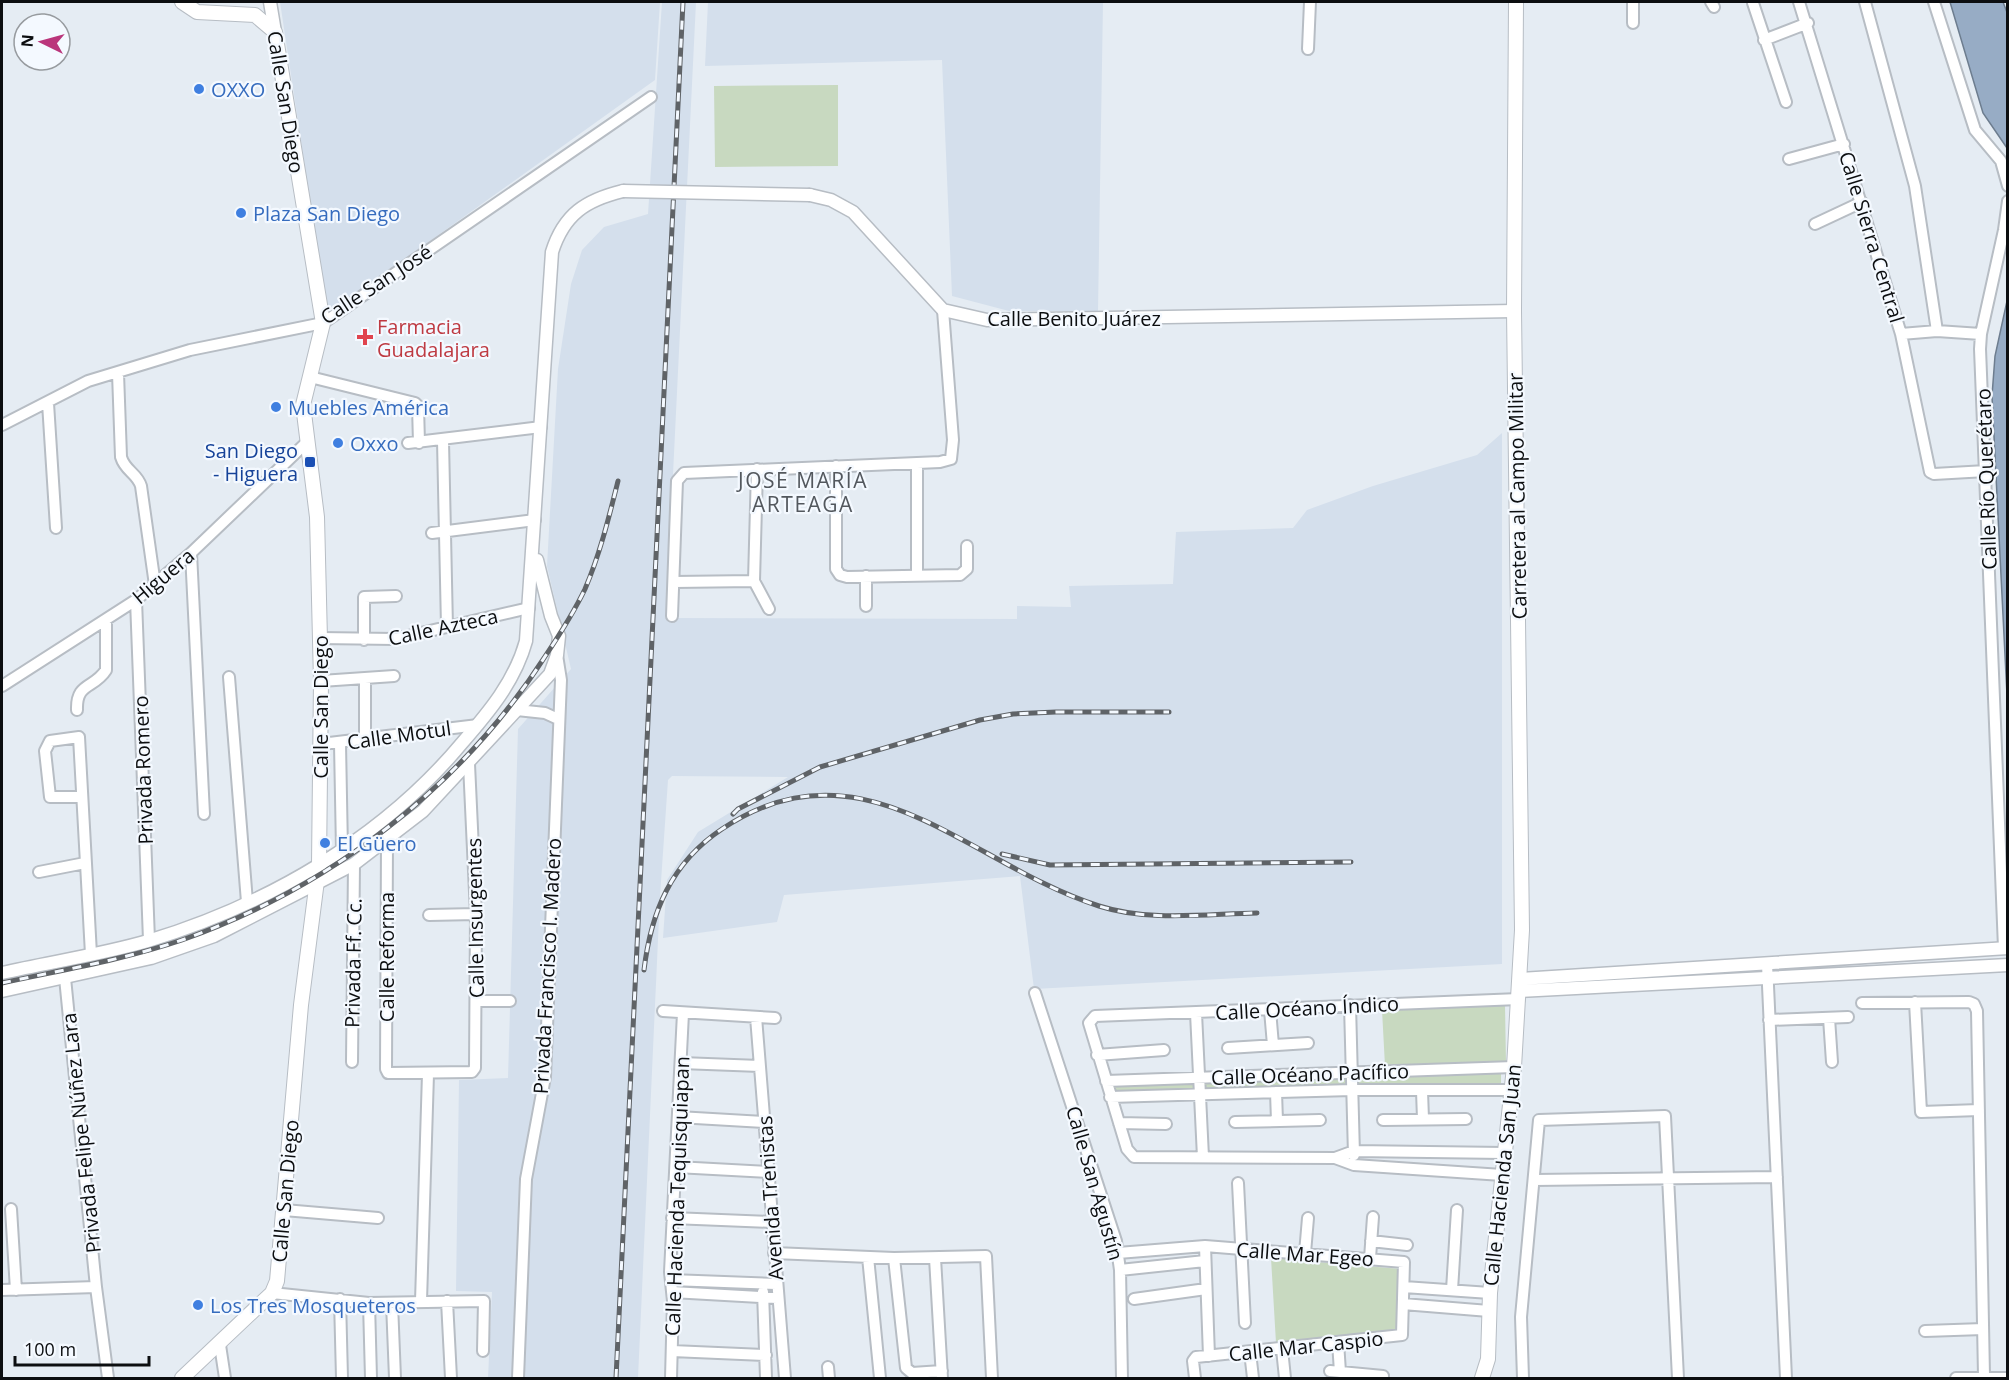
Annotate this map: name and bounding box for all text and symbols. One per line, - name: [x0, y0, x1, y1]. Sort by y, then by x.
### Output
- north arrow: [12, 12, 72, 72]
- street label: Calle San Diego: [261, 29, 311, 175]
- text: N: [16, 33, 39, 48]
- place label: OXXO: [211, 76, 265, 103]
- marker: OXXO: [192, 82, 206, 96]
- street label: Calle Sierra Central: [1833, 148, 1911, 326]
- place label: Plaza San Diego: [253, 200, 400, 227]
- marker: Plaza San Diego: [234, 206, 248, 220]
- street label: Calle San José: [315, 238, 437, 330]
- street label: Calle Benito Juárez: [987, 305, 1161, 332]
- place label: Farmacia Guadalajara: [377, 313, 490, 363]
- marker: Farmacia Guadalajara: [358, 330, 372, 344]
- street label: Carretera al Campo Militar: [1501, 372, 1533, 620]
- street label: Calle Río Querétaro: [1969, 388, 2003, 570]
- place label: Muebles América: [288, 394, 449, 421]
- marker: Muebles América: [269, 400, 283, 414]
- place label: Oxxo: [350, 430, 399, 457]
- marker: Oxxo: [331, 436, 345, 450]
- place label: San Diego - Higuera: [205, 437, 298, 487]
- marker: San Diego - Higuera: [303, 455, 317, 469]
- district label: JOSÉ MARÍA ARTEAGA: [736, 466, 868, 518]
- street label: Higuera: [126, 542, 200, 610]
- street label: Calle Azteca: [386, 602, 500, 652]
- street label: Calle San Diego: [307, 635, 334, 779]
- street label: Privada Romero: [127, 695, 159, 845]
- street label: Calle Motul: [345, 714, 453, 756]
- place label: El Güero: [337, 830, 417, 857]
- marker: El Güero: [318, 836, 332, 850]
- street label: Privada Francisco I. Madero: [527, 837, 567, 1095]
- street label: Calle Insurgentes: [460, 838, 490, 998]
- street label: Calle Reforma: [373, 892, 400, 1022]
- street label: Privada Ff. Cc.: [338, 898, 368, 1028]
- street label: Calle Océano Índico: [1214, 990, 1400, 1026]
- street label: Privada Felipe Núñez Lara: [55, 1012, 107, 1254]
- street label: Calle Hacienda Tequisquiapan: [659, 1055, 695, 1337]
- street label: Calle Océano Pacífico: [1210, 1057, 1410, 1091]
- street label: Calle Hacienda San Juan: [1477, 1063, 1527, 1287]
- street label: Calle San Agustín: [1060, 1103, 1130, 1263]
- street label: Avenida Trenistas: [751, 1115, 789, 1281]
- street label: Calle San Diego: [265, 1118, 305, 1264]
- street label: Calle Mar Egeo: [1235, 1236, 1375, 1272]
- place label: Los Tres Mosqueteros: [210, 1292, 416, 1319]
- marker: Los Tres Mosqueteros: [191, 1298, 205, 1312]
- street label: Calle Mar Caspio: [1227, 1324, 1385, 1368]
- scale bar: [15, 1329, 148, 1367]
- text: 100 m: [24, 1337, 76, 1361]

